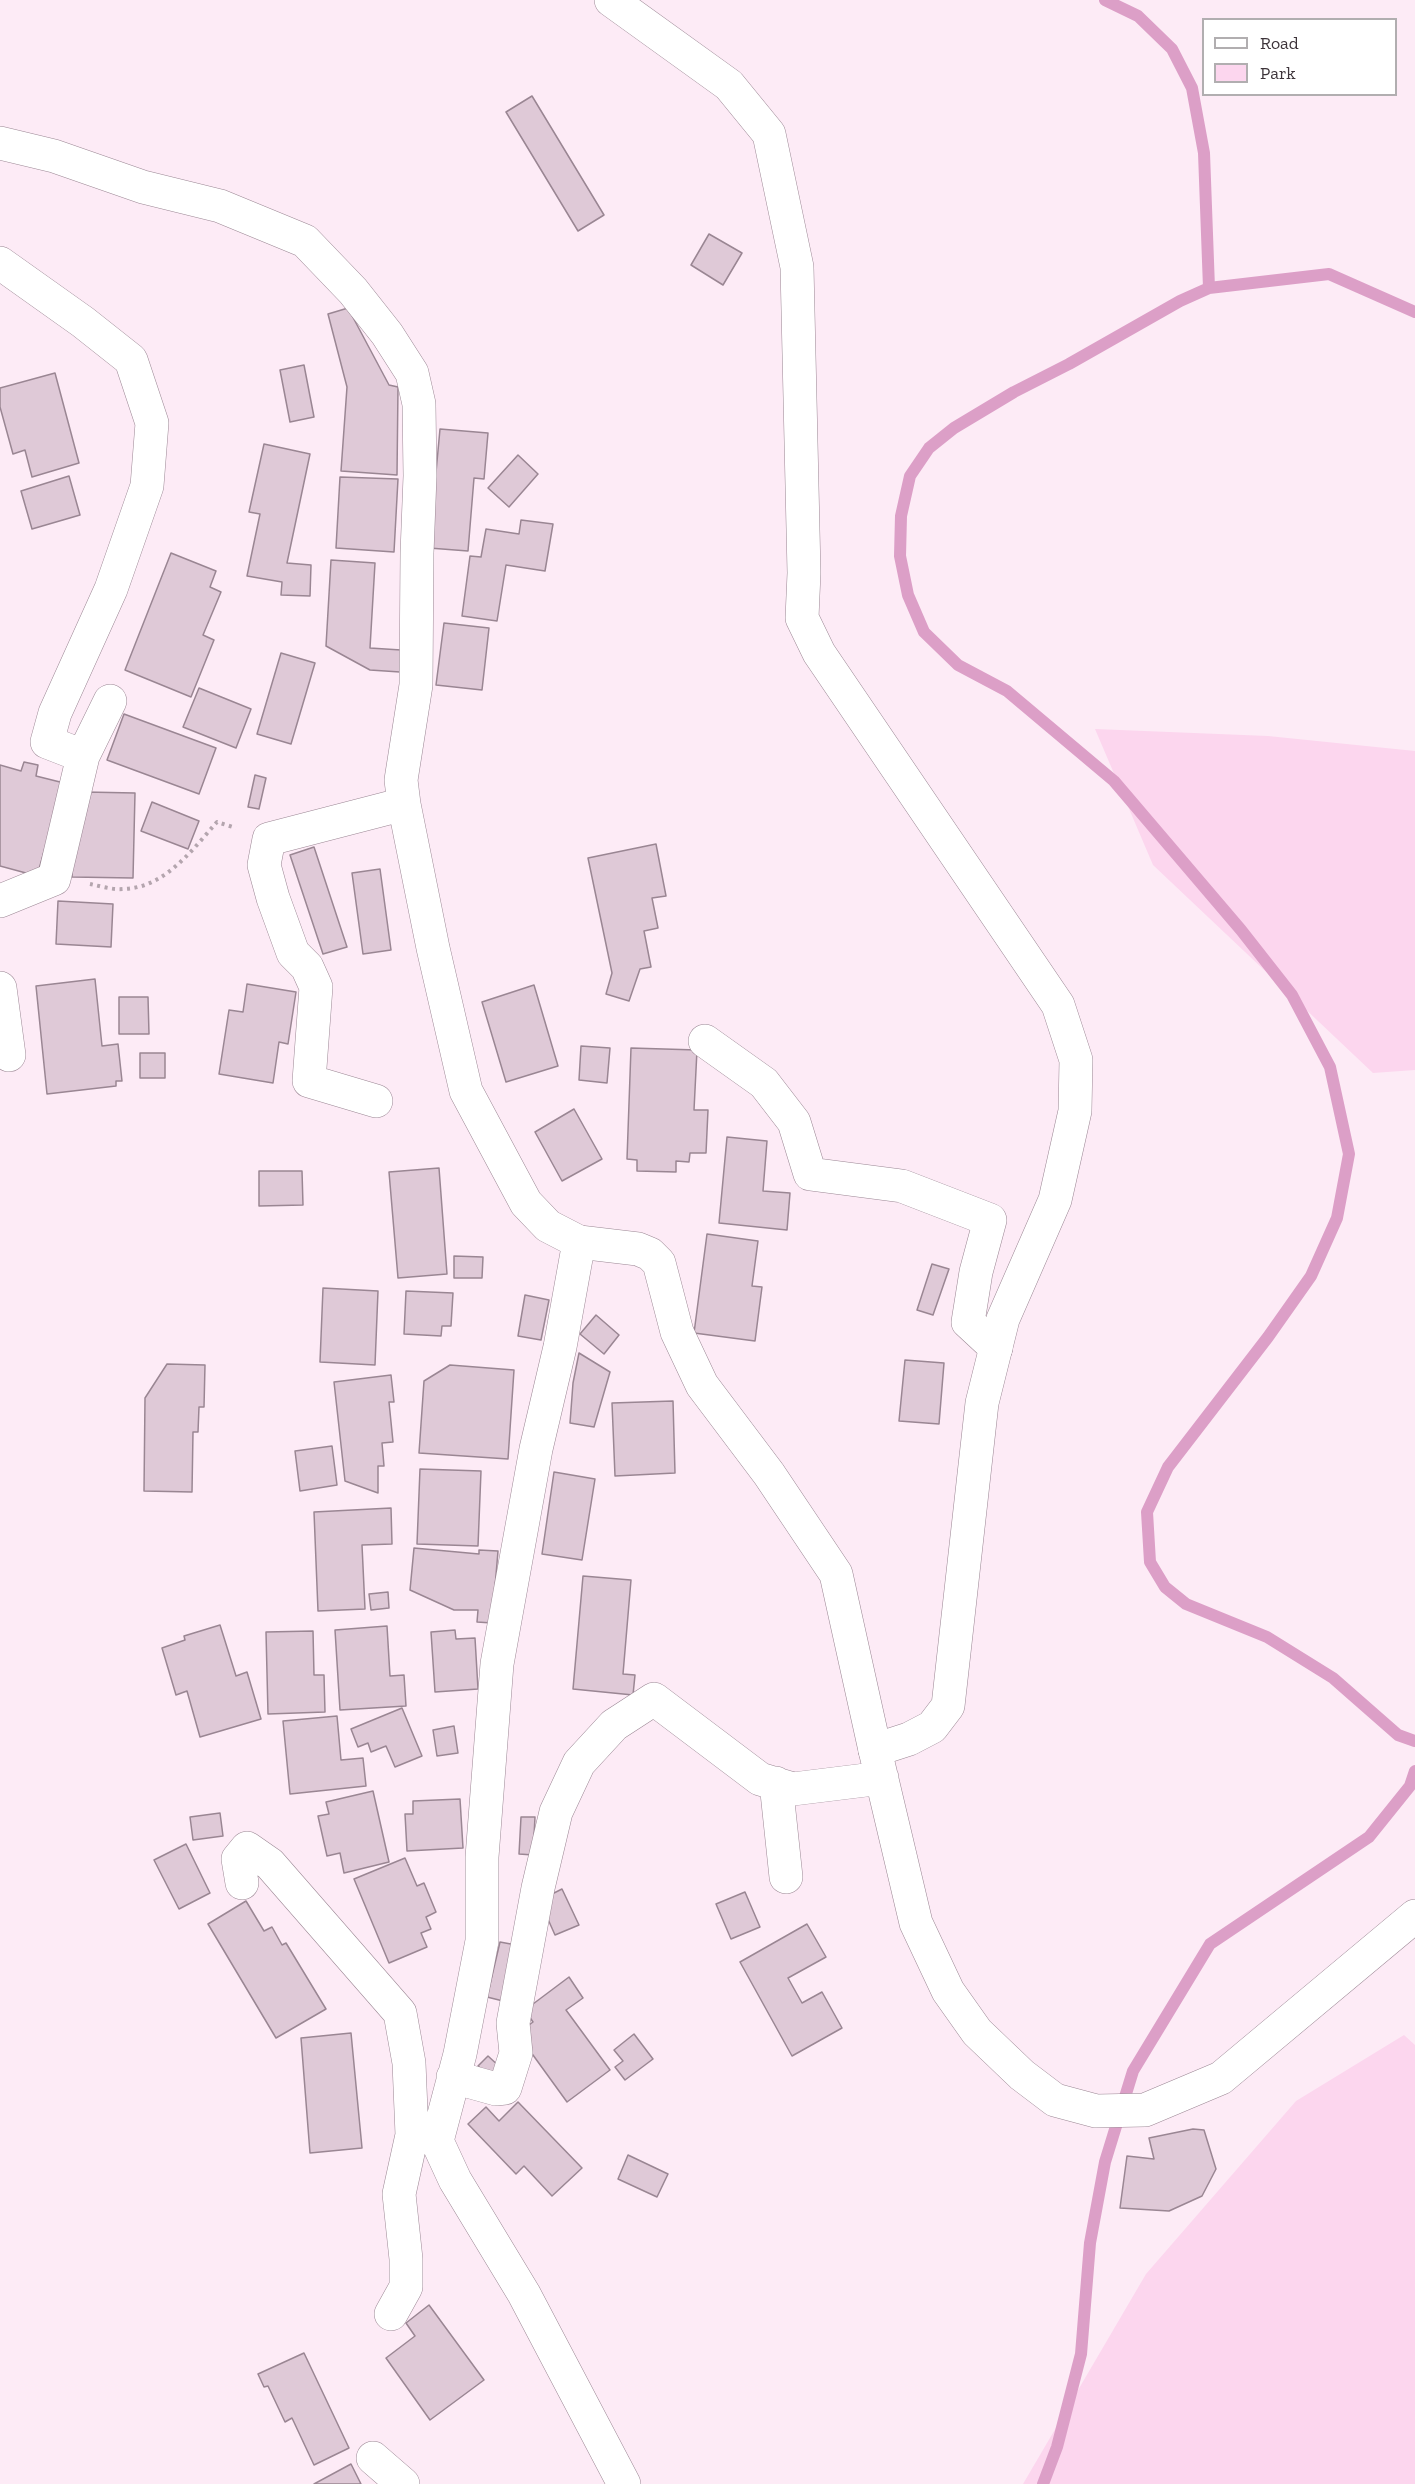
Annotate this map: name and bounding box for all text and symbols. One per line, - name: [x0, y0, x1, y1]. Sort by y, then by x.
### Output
- legend: [1202, 18, 1397, 96]
- text: Road: [1260, 32, 1299, 54]
- text: Park: [1260, 62, 1296, 84]

